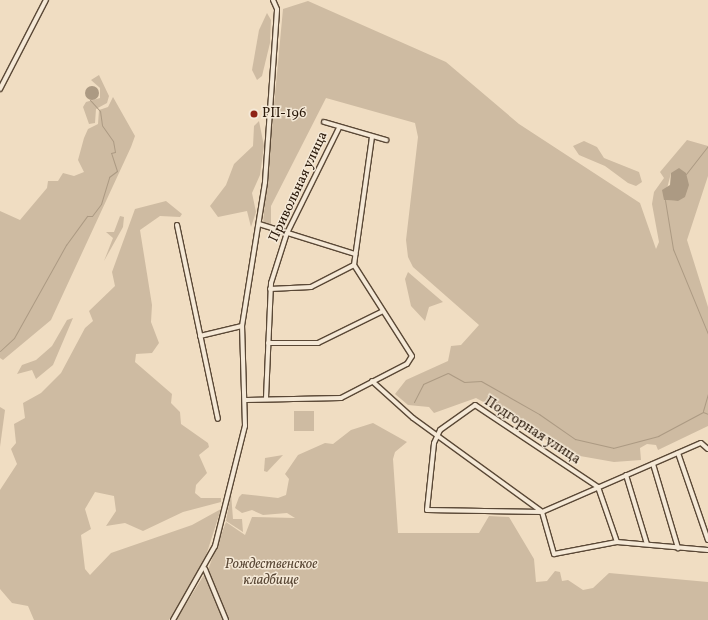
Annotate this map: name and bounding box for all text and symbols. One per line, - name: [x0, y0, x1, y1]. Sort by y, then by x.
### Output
- place label: РП-196: [262, 106, 306, 122]
- marker: РП-196: [249, 109, 259, 119]
- street label: Привольная улица: [266, 129, 332, 245]
- street label: Подгорная улица: [481, 394, 583, 468]
- park label: Рождественское кладбище: [225, 557, 317, 590]

